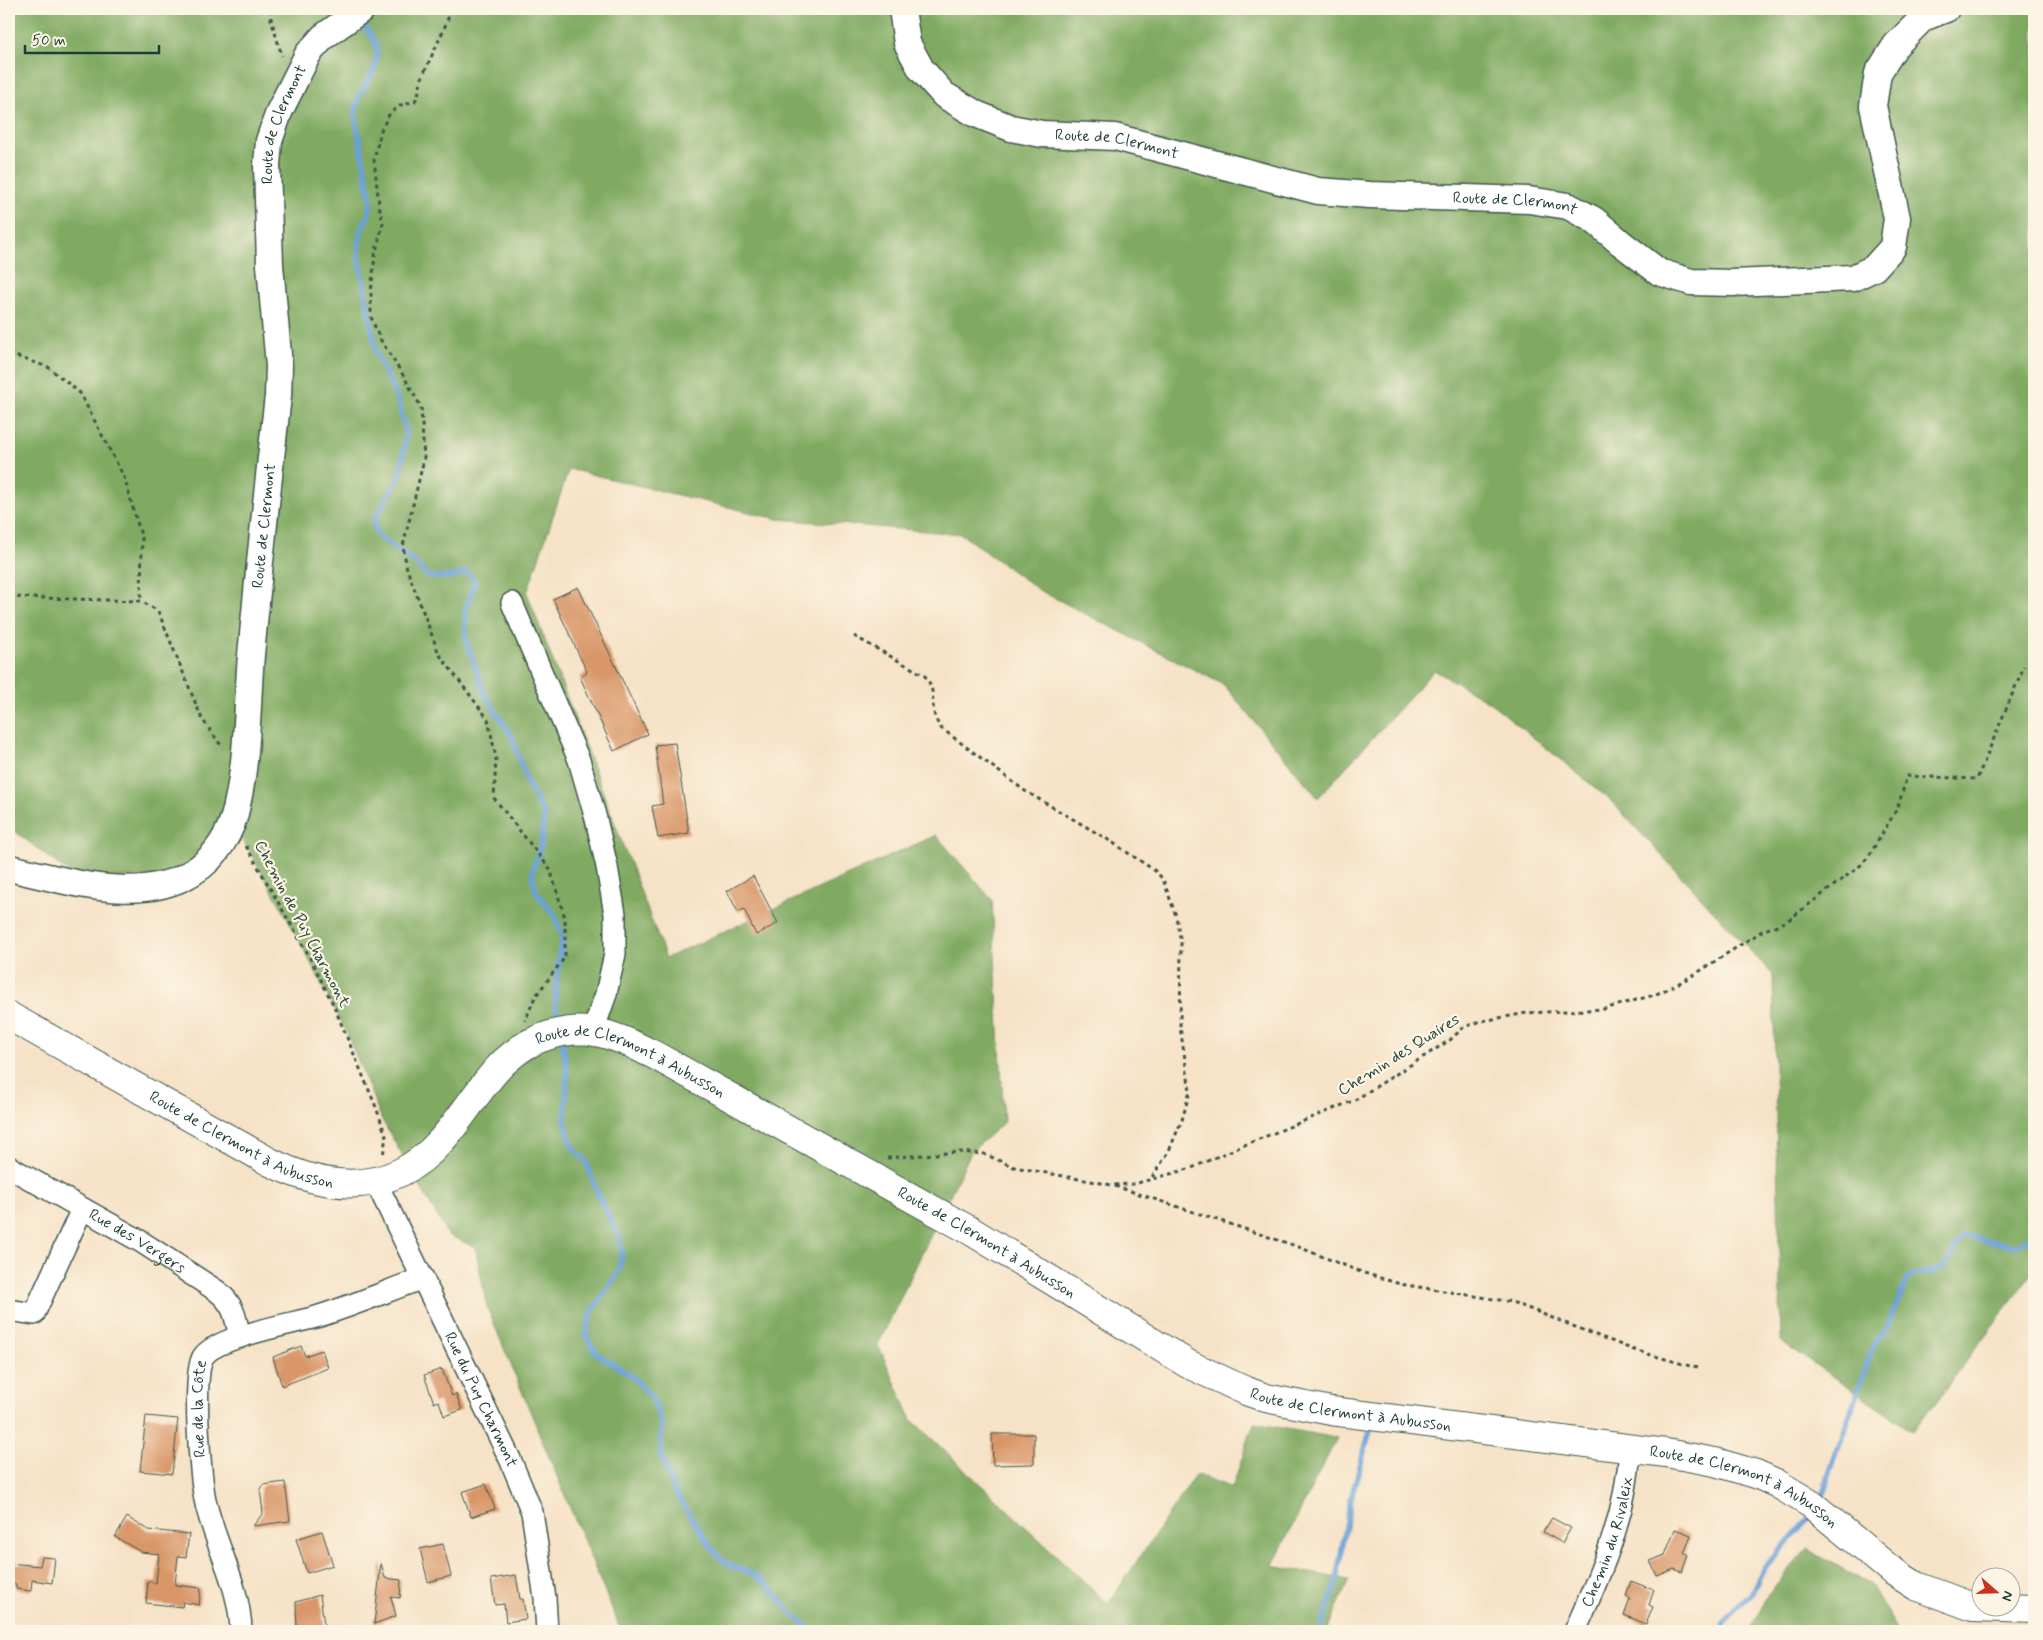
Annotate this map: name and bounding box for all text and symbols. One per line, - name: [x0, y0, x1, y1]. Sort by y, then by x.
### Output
- scale bar: [25, 22, 159, 54]
- text: 50 m: [32, 31, 66, 51]
- street label: Route de Clermont: [256, 61, 312, 184]
- street label: Route de Clermont: [1055, 124, 1182, 164]
- street label: Route de Clermont: [1452, 187, 1582, 220]
- street label: Route de Clermont: [247, 462, 281, 589]
- street label: Chemin de Puy Charmont: [249, 837, 355, 1011]
- street label: Chemin des Quaires: [1334, 1009, 1464, 1101]
- street label: Route de Clermont à Aubusson: [532, 1020, 729, 1103]
- street label: Route de Clermont à Aubusson: [145, 1086, 335, 1193]
- street label: Route de Clermont à Aubusson: [894, 1182, 1080, 1303]
- street label: Rue des Vergers: [85, 1204, 190, 1278]
- street label: Rue du Puy Charmont: [440, 1329, 523, 1471]
- street label: Rue de la Côte: [187, 1357, 212, 1458]
- street label: Route de Clermont à Aubusson: [1247, 1383, 1452, 1436]
- street label: Route de Clermont à Aubusson: [1649, 1441, 1842, 1533]
- street label: Chemin du Rivaleix: [1576, 1475, 1638, 1611]
- north arrow: [1970, 1568, 2020, 1618]
- text: N: [1997, 1589, 2017, 1604]

